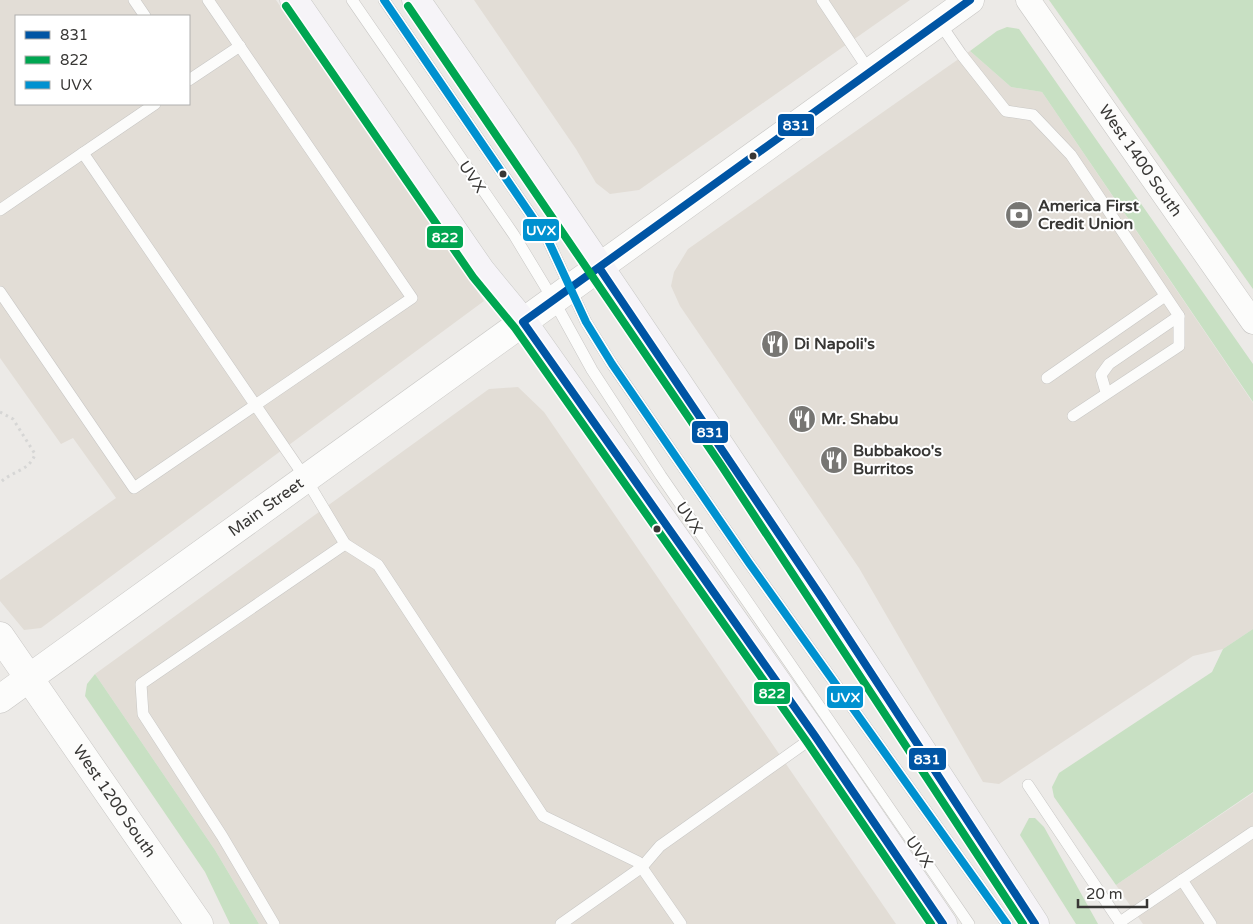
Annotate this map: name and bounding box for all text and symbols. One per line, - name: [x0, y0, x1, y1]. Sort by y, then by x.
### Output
- legend: [15, 15, 190, 105]
- text: 831: [60, 26, 88, 44]
- text: 822: [60, 51, 88, 69]
- text: UVX: [60, 76, 92, 94]
- street label: West 1400 South: [1094, 101, 1186, 221]
- line badge: 831: [777, 113, 815, 137]
- text: 831: [783, 117, 809, 134]
- unlabelled marker: [748, 151, 758, 161]
- street label: UVX: [454, 157, 490, 197]
- unlabelled marker: [498, 169, 508, 179]
- place label: America First Credit Union: [1038, 196, 1140, 234]
- bank icon: America First Credit Union: [1004, 200, 1034, 230]
- line badge: UVX: [522, 218, 560, 242]
- text: UVX: [526, 222, 557, 239]
- line badge: 822: [426, 225, 464, 249]
- text: 822: [432, 229, 458, 246]
- restaurant icon: Di Napoli's: [760, 329, 790, 359]
- place label: Di Napoli's: [794, 334, 875, 354]
- restaurant icon: Mr. Shabu: [787, 404, 817, 434]
- place label: Mr. Shabu: [821, 409, 899, 429]
- line badge: 831: [691, 420, 729, 444]
- text: 831: [697, 424, 723, 441]
- place label: Bubbakoo's Burritos: [853, 441, 942, 479]
- restaurant icon: Bubbakoo's Burritos: [819, 445, 849, 475]
- street label: Main Street: [224, 473, 308, 541]
- street label: UVX: [671, 498, 707, 538]
- unlabelled marker: [652, 524, 662, 534]
- line badge: 822: [753, 681, 791, 705]
- text: 822: [759, 685, 785, 702]
- line badge: UVX: [826, 685, 864, 709]
- text: UVX: [830, 689, 861, 706]
- street label: West 1200 South: [68, 741, 160, 861]
- line badge: 831: [908, 747, 947, 771]
- text: 831: [914, 751, 940, 768]
- street label: UVX: [901, 832, 937, 872]
- scale bar: [1078, 876, 1147, 908]
- text: 20 m: [1086, 885, 1123, 903]

